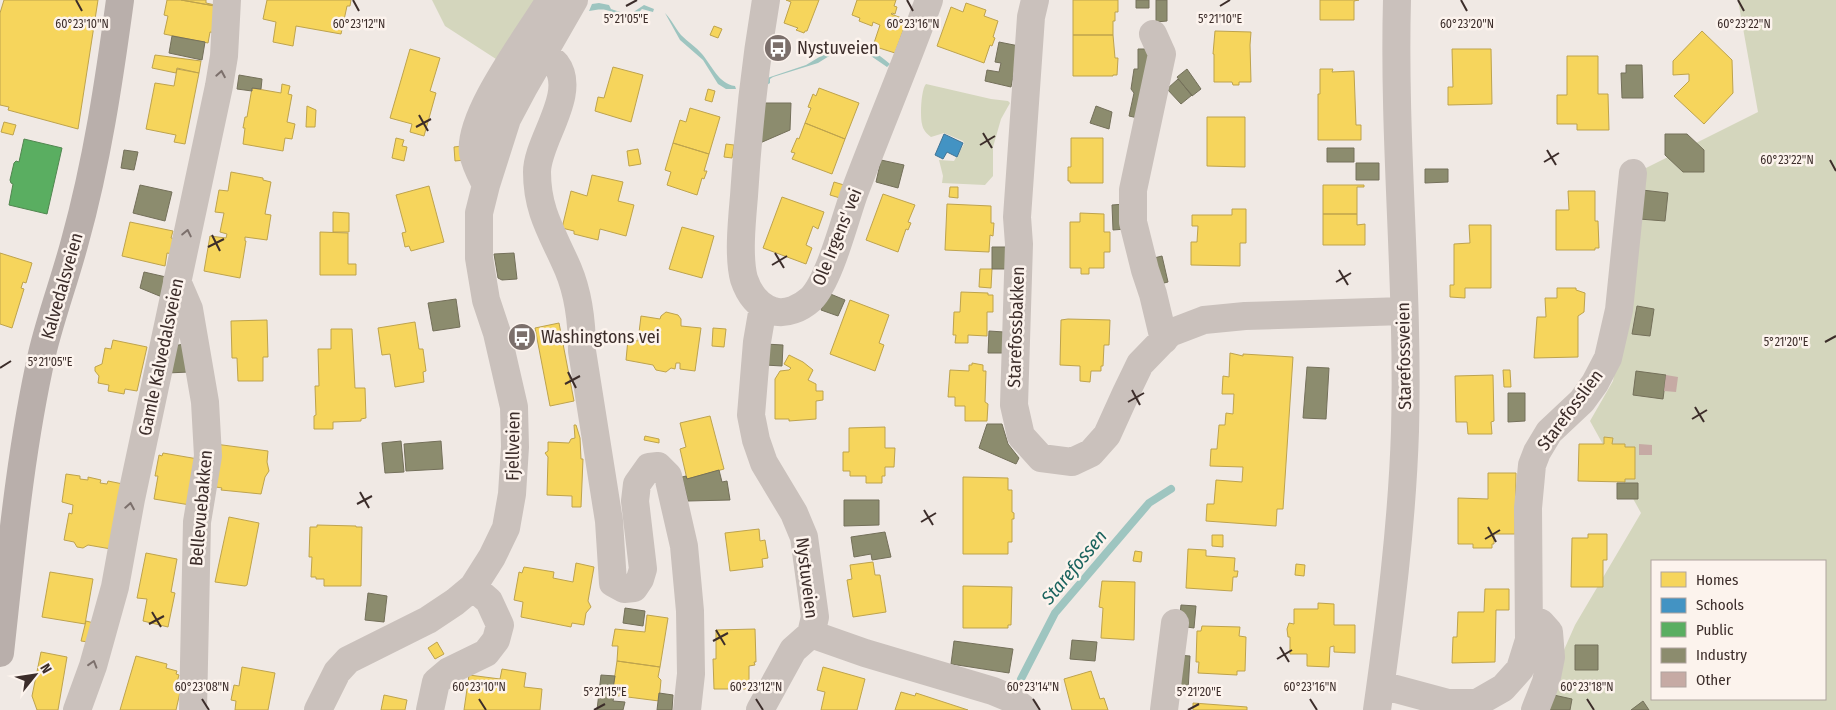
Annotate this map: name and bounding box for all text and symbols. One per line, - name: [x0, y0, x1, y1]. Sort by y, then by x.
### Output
- text: 5°21'05"E: [604, 12, 649, 26]
- text: 5°21'10"E: [1198, 12, 1242, 26]
- text: 60°23'10"N: [55, 17, 109, 31]
- text: 60°23'12"N: [333, 17, 385, 31]
- text: 60°23'16"N: [886, 17, 940, 31]
- text: 60°23'20"N: [1440, 17, 1494, 31]
- text: 60°23'22"N: [1717, 17, 1771, 31]
- bus stop icon: Nystuveien: [763, 33, 793, 63]
- place label: Nystuveien: [797, 37, 879, 59]
- one-way arrow: [216, 70, 226, 78]
- text: 60°23'22"N: [1760, 153, 1814, 167]
- street label: Ole Irgens' vei: [807, 185, 867, 289]
- one-way arrow: [182, 229, 192, 238]
- street label: Kalvedalsveien: [36, 230, 88, 342]
- street label: Starefossbakken: [1003, 266, 1029, 388]
- street label: Gamle Kalvedalsveien: [134, 276, 188, 438]
- street label: Starefossveien: [1392, 302, 1416, 410]
- bus stop icon: Washingtons vei: [507, 322, 537, 352]
- place label: Washingtons vei: [541, 326, 660, 348]
- text: 5°21'20"E: [1764, 335, 1809, 349]
- text: 5°21'05"E: [28, 355, 73, 369]
- street label: Starefosslien: [1532, 365, 1608, 455]
- street label: Fjellveien: [501, 411, 525, 481]
- street label: Bellevuebakken: [185, 449, 217, 567]
- one-way arrow: [124, 501, 134, 510]
- water label: Starefossen: [1036, 525, 1112, 610]
- street label: Nystuveien: [791, 536, 823, 620]
- legend: [1651, 560, 1826, 700]
- text: Homes: [1696, 571, 1738, 589]
- text: Schools: [1696, 596, 1744, 614]
- text: Public: [1696, 621, 1734, 639]
- text: Industry: [1696, 646, 1747, 664]
- north arrow: [10, 650, 60, 700]
- one-way arrow: [87, 660, 97, 669]
- text: N: [36, 661, 55, 677]
- text: Other: [1696, 671, 1732, 689]
- text: 60°23'08"N: [175, 680, 229, 694]
- text: 60°23'10"N: [452, 680, 506, 694]
- text: 60°23'12"N: [730, 680, 782, 694]
- text: 60°23'14"N: [1007, 680, 1059, 694]
- text: 60°23'16"N: [1283, 680, 1337, 694]
- text: 60°23'18"N: [1560, 680, 1614, 694]
- text: 5°21'15"E: [583, 685, 627, 699]
- text: 5°21'20"E: [1177, 685, 1222, 699]

